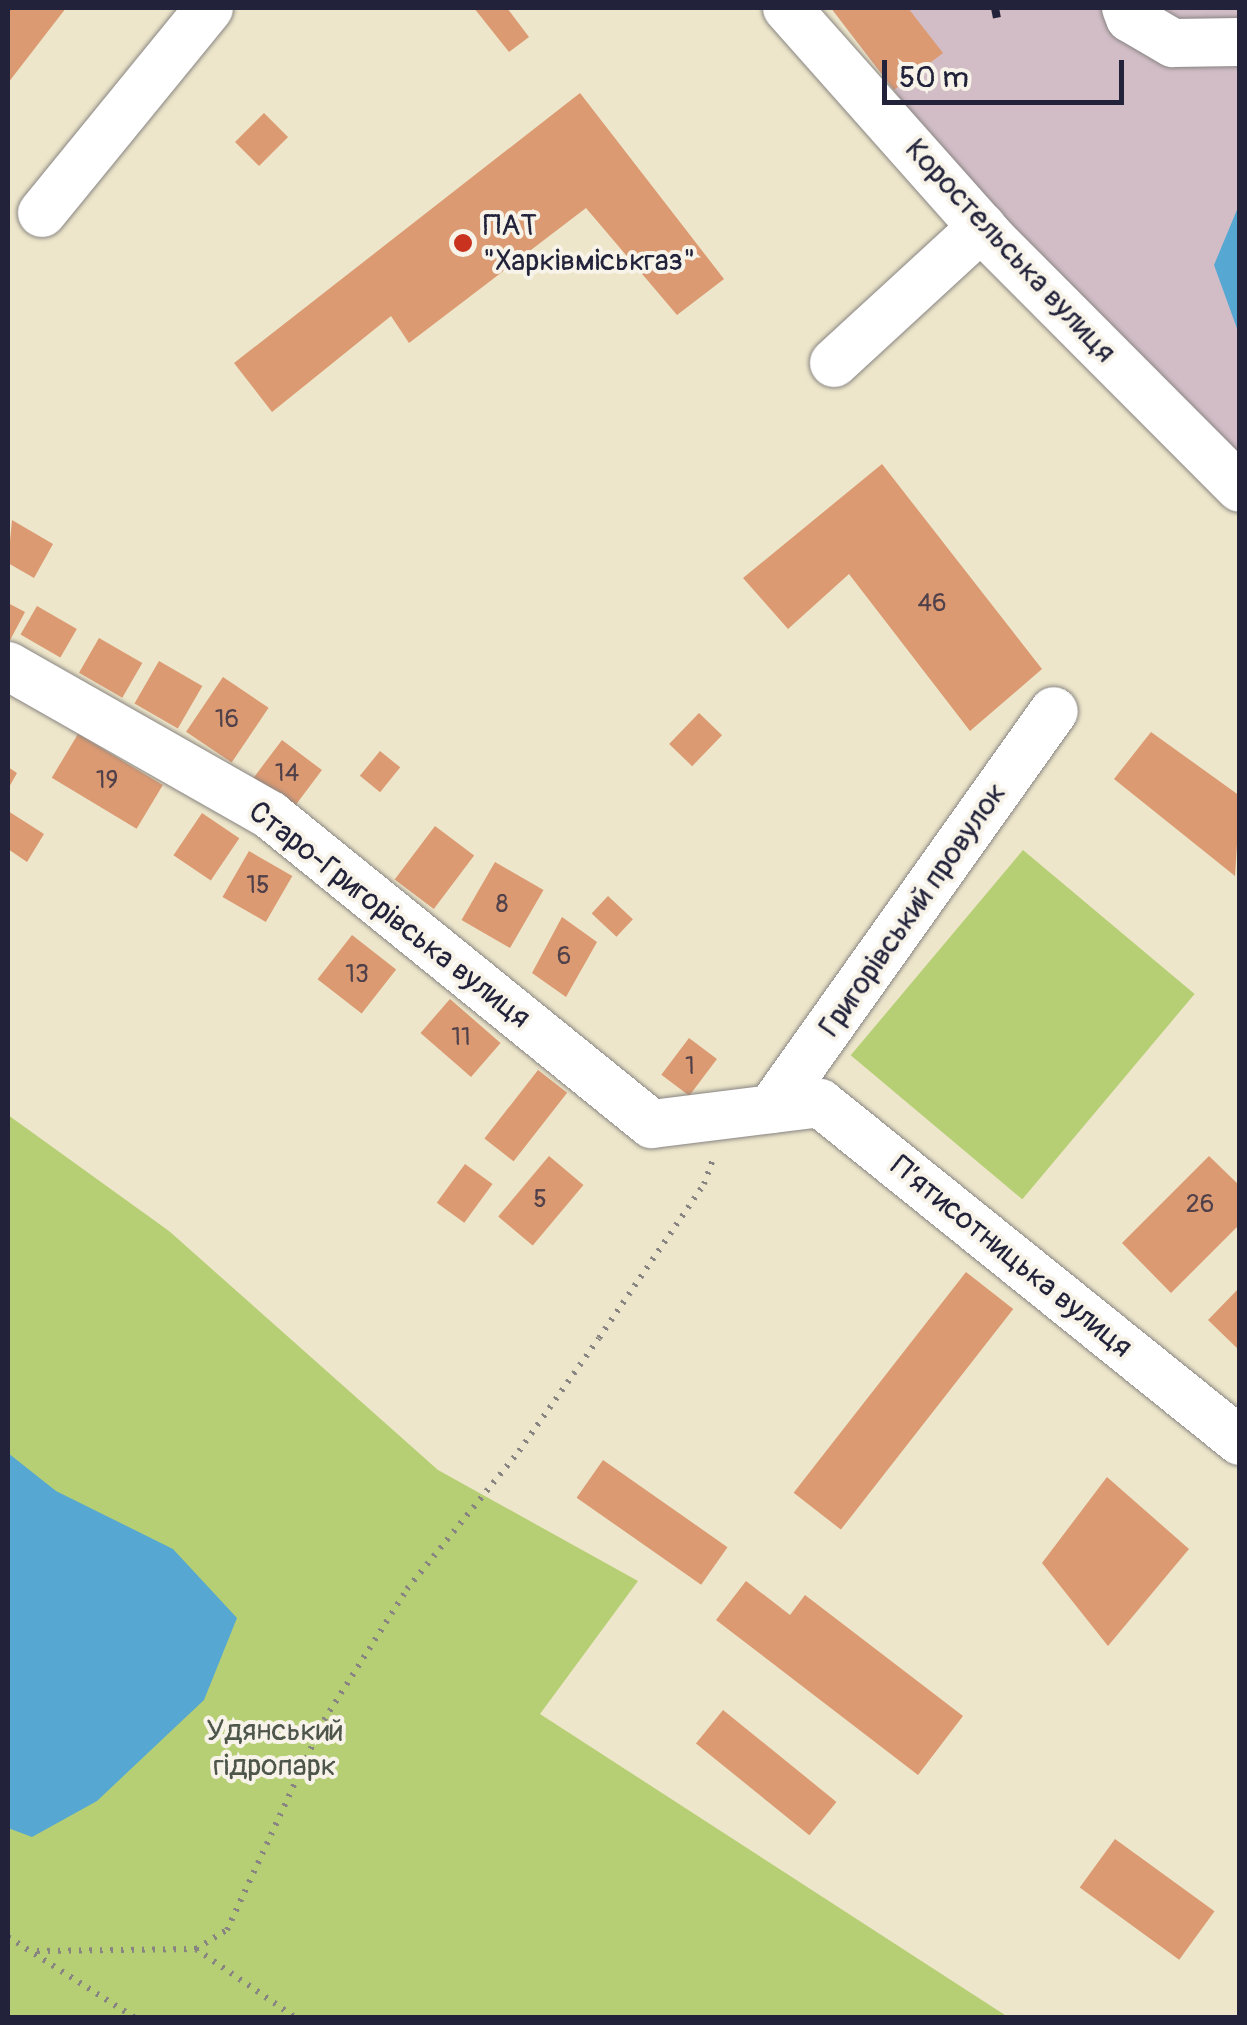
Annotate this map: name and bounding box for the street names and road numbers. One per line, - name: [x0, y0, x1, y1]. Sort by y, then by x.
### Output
- street label: Коростельська вулиця: [897, 132, 1123, 370]
- street label: Григорівський провулок: [812, 776, 1014, 1044]
- street label: Старо-Григорівська вулиця: [241, 794, 537, 1036]
- street label: П’ятисотницька вулиця: [883, 1148, 1139, 1366]

